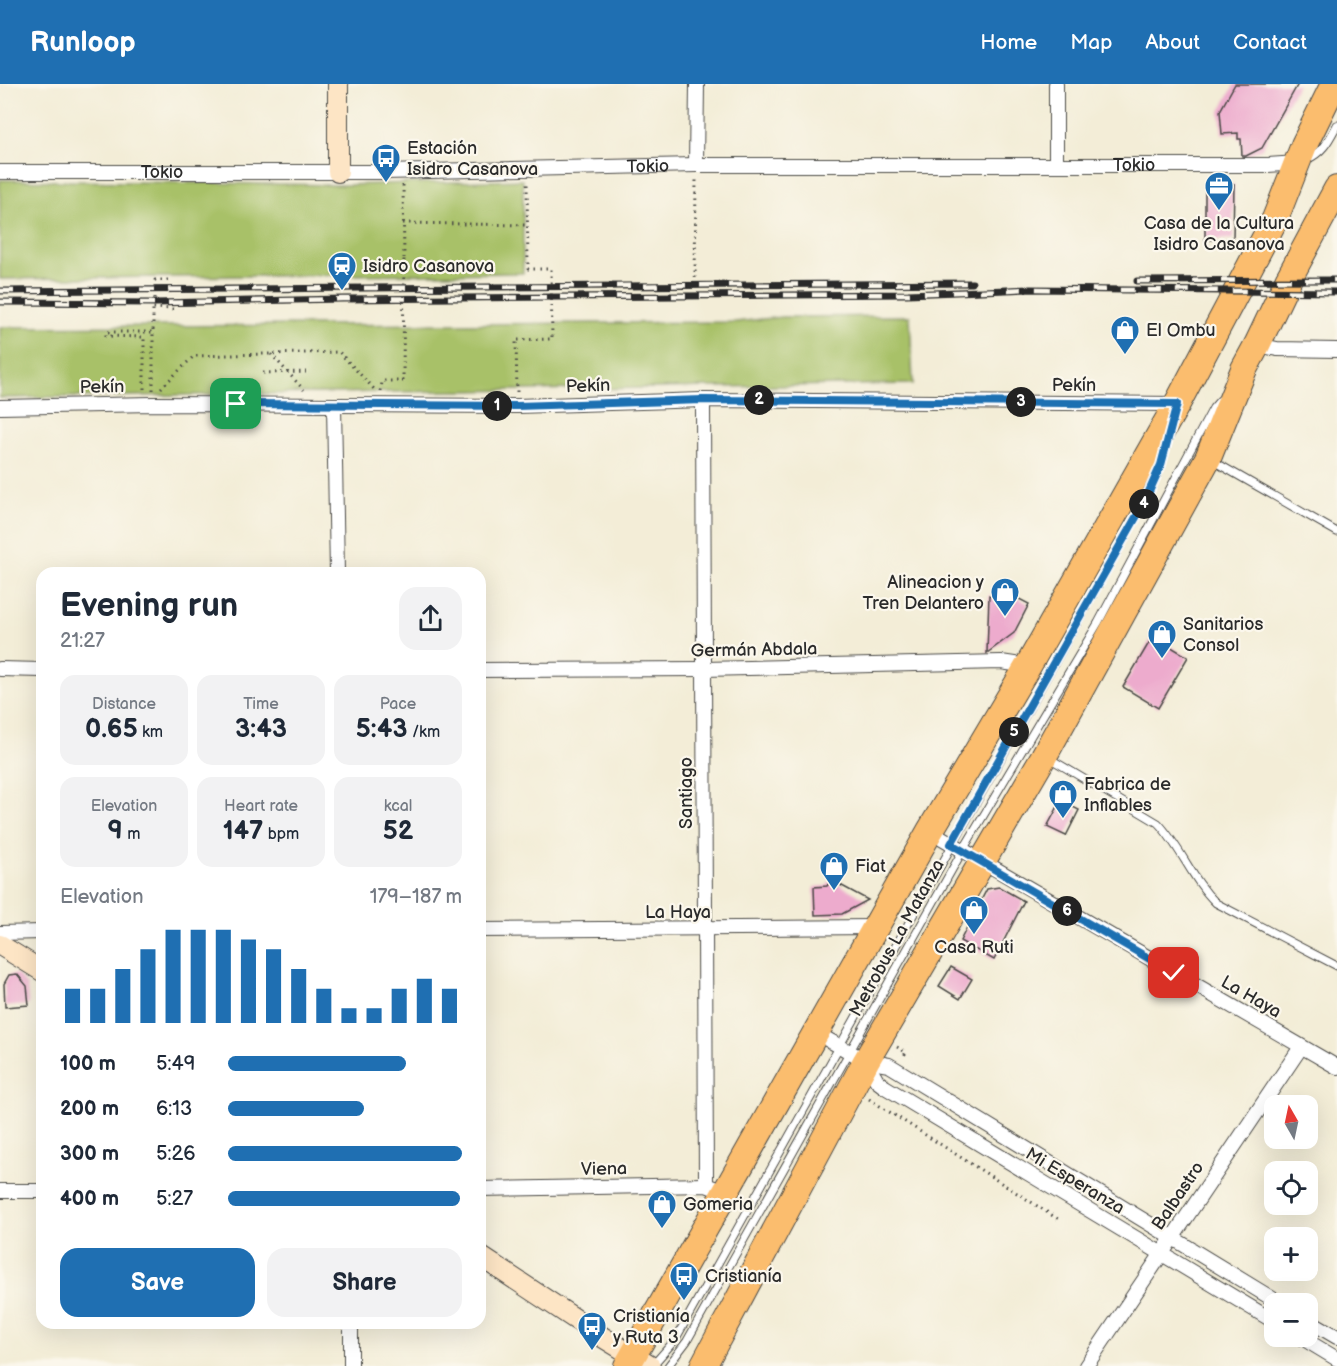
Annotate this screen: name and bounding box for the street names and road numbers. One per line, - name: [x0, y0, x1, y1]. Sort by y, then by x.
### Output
- street label: Tokio: [626, 155, 669, 177]
- street label: Tokio: [1113, 155, 1155, 176]
- street label: Tokio: [141, 162, 183, 183]
- street label: Pekín: [565, 375, 611, 397]
- street label: Pekín: [1052, 375, 1096, 396]
- street label: Pekín: [80, 376, 124, 398]
- street label: Germán Abdala: [691, 638, 817, 662]
- street label: Santiago: [676, 757, 697, 829]
- street label: Metrobus La Matanza: [845, 856, 949, 1020]
- street label: La Haya: [645, 902, 711, 923]
- street label: La Haya: [1217, 971, 1285, 1023]
- street label: Mi Esperanza: [1022, 1143, 1128, 1219]
- street label: Viena: [581, 1158, 627, 1180]
- street label: Balbastro: [1148, 1158, 1208, 1234]

